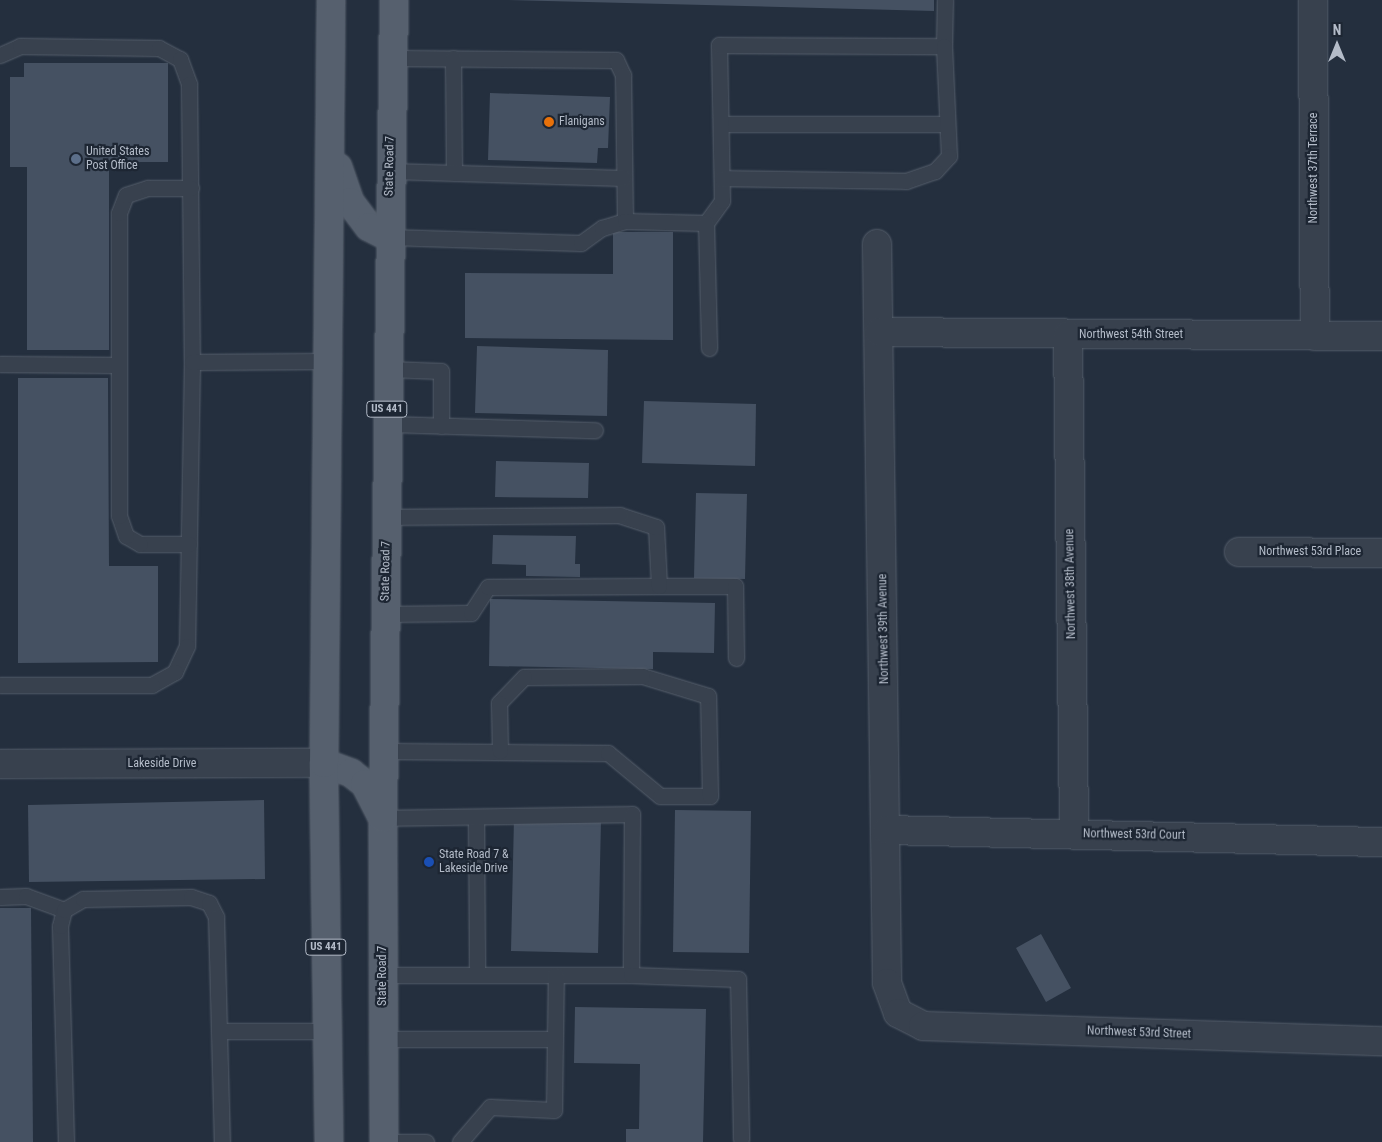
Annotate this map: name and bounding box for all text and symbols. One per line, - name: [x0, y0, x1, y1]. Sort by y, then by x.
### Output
- north arrow: [1312, 20, 1362, 70]
- text: N: [1333, 22, 1341, 38]
- street label: Northwest 37th Terrace: [1307, 112, 1321, 224]
- place label: Flanigans: [559, 115, 605, 129]
- marker: Flanigans: [543, 116, 555, 128]
- street label: State Road 7: [382, 136, 398, 196]
- place label: United States Post Office: [86, 145, 149, 173]
- marker: United States Post Office: [70, 153, 82, 165]
- street label: Northwest 54th Street: [1079, 328, 1183, 342]
- road number: US 441: [366, 400, 408, 418]
- street label: Northwest 38th Avenue: [1063, 529, 1079, 639]
- street label: State Road 7: [378, 541, 394, 601]
- street label: Northwest 53rd Place: [1259, 545, 1361, 559]
- street label: Northwest 39th Avenue: [876, 574, 892, 684]
- street label: Lakeside Drive: [128, 757, 196, 771]
- street label: Northwest 53rd Court: [1083, 827, 1185, 843]
- place label: State Road 7 & Lakeside Drive: [439, 848, 509, 876]
- marker: State Road 7 & Lakeside Drive: [423, 856, 435, 868]
- road number: US 441: [305, 939, 347, 956]
- street label: State Road 7: [376, 946, 390, 1006]
- street label: Northwest 53rd Street: [1087, 1024, 1191, 1042]

